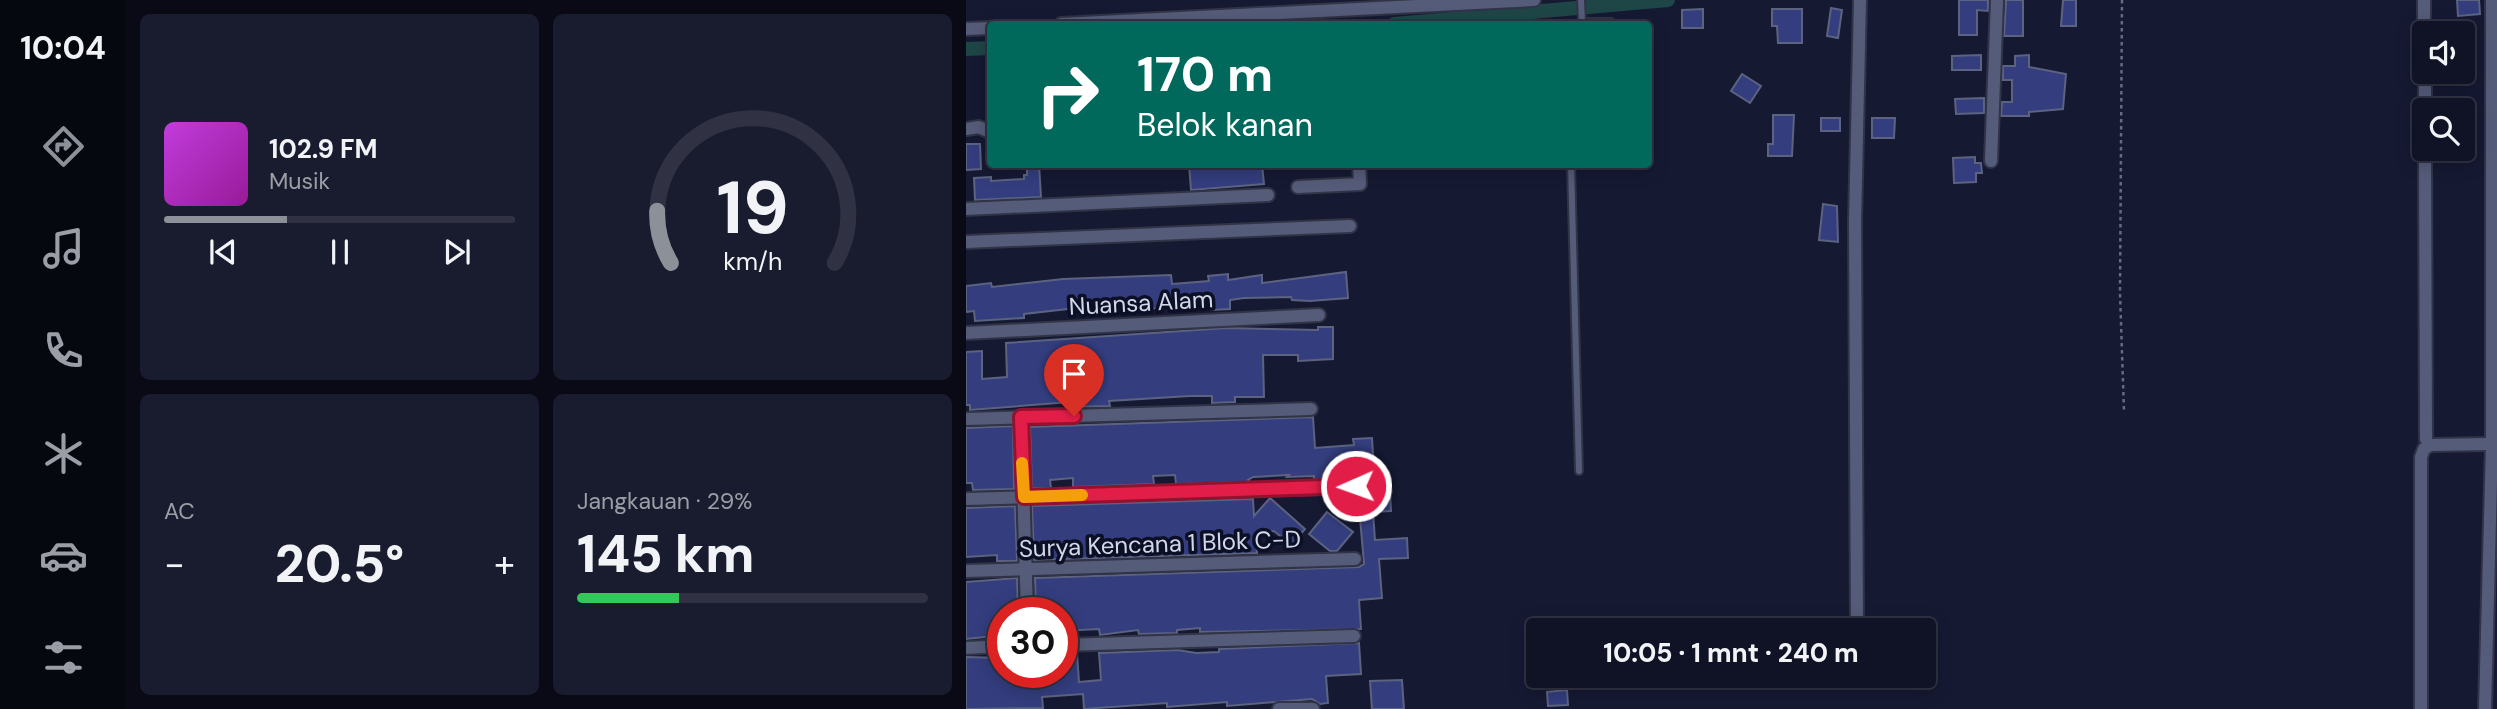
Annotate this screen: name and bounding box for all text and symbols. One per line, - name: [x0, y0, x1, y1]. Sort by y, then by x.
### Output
- map controls: [2412, 21, 2475, 161]
- button: sound: [2412, 21, 2475, 84]
- text: 10:04: [20, 27, 106, 69]
- text: 170 m: [1137, 42, 1273, 106]
- icon: right: [1022, 49, 1113, 140]
- button: search: [2412, 98, 2475, 161]
- text: Belok kanan: [1137, 104, 1313, 146]
- icon: directions: [39, 122, 88, 171]
- text: 102.9 FM: [269, 132, 378, 166]
- text: 19: [716, 161, 789, 256]
- text: Musik: [269, 166, 330, 196]
- icon: music: [39, 224, 88, 273]
- icon: previous: [204, 233, 242, 271]
- icon: pause: [321, 233, 359, 271]
- icon: next: [438, 233, 476, 271]
- text: km/h: [723, 245, 782, 278]
- street label: Nuansa Alam: [1068, 283, 1214, 322]
- icon: phone: [39, 326, 88, 375]
- pin: [1044, 344, 1104, 416]
- icon: arrive: [1055, 355, 1093, 393]
- icon: climate: [39, 429, 88, 478]
- position arrow: [1319, 449, 1393, 523]
- text: Jangkauan · 29%: [577, 486, 752, 516]
- text: AC: [164, 496, 195, 526]
- text: 145 km: [577, 520, 754, 588]
- street label: Surya Kencana 1 Blok C-D: [1018, 523, 1302, 564]
- text: 20.5°: [275, 530, 404, 598]
- icon: car: [39, 531, 88, 580]
- text: −: [164, 539, 185, 589]
- text: +: [494, 539, 515, 589]
- speed limit sign: 30: [987, 597, 1078, 688]
- icon: filters: [39, 633, 88, 682]
- text: 10:05 · 1 mnt · 240 m: [1603, 636, 1859, 670]

